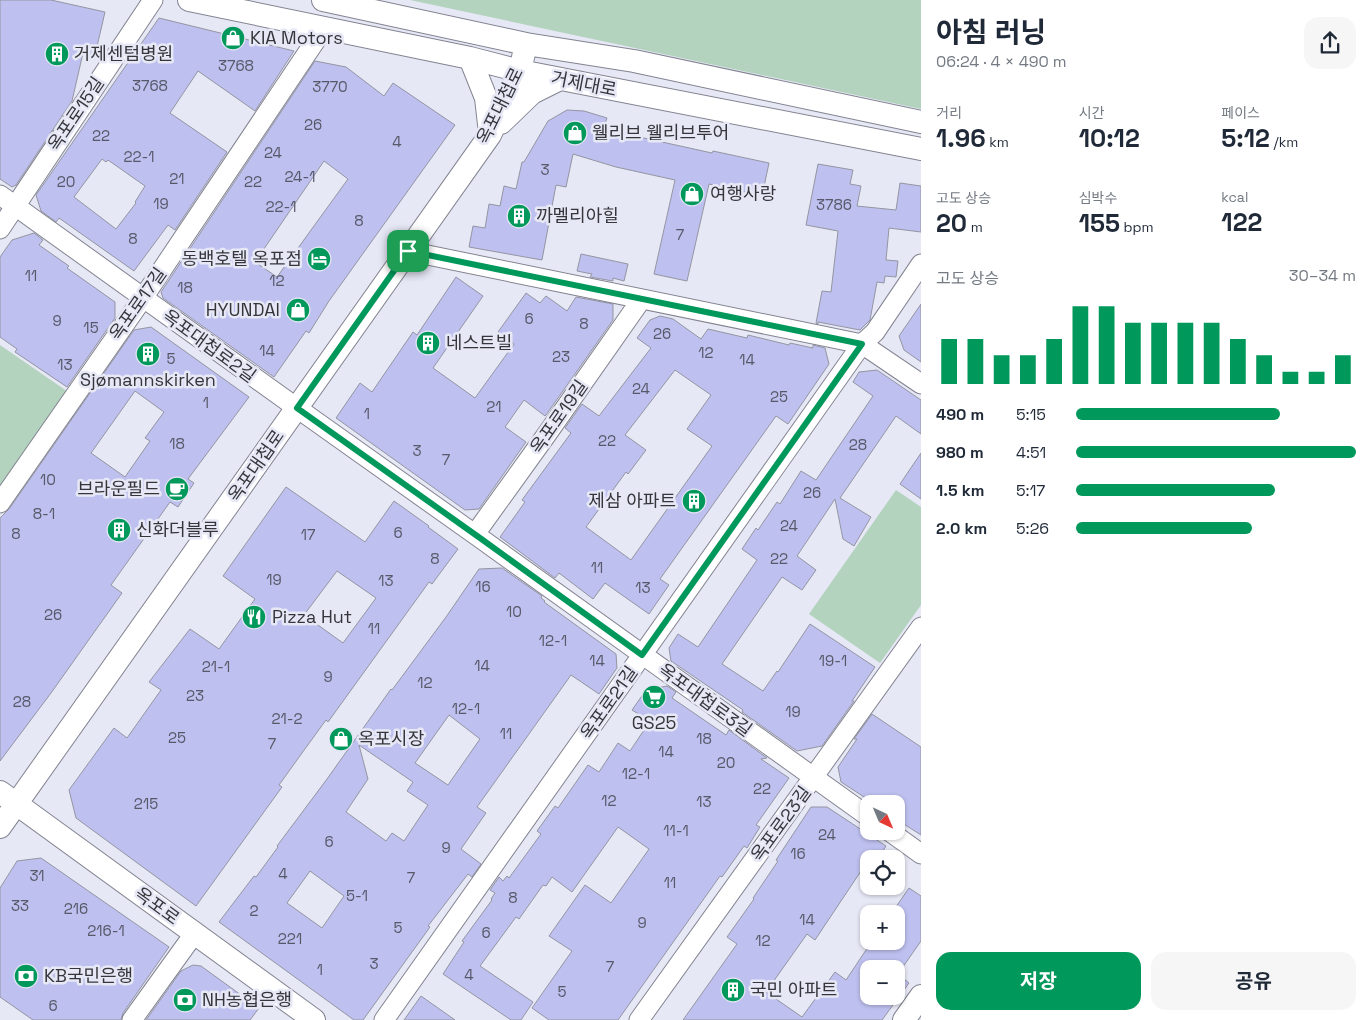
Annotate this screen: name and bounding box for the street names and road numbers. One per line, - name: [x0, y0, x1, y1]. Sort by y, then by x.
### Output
- street label: 옥포대첩로: [471, 64, 528, 148]
- street label: 거제대로: [549, 66, 619, 101]
- street label: 옥포로15길: [42, 72, 109, 155]
- street label: 옥포로17길: [104, 263, 171, 345]
- street label: 옥포대첩로2길: [158, 304, 261, 387]
- street label: 옥포로19길: [525, 375, 592, 458]
- street label: 옥포대첩로: [222, 425, 289, 506]
- street label: 옥포대첩로3길: [654, 658, 757, 741]
- street label: 옥포로21길: [575, 661, 642, 744]
- street label: 옥포로23길: [745, 781, 816, 866]
- street label: 옥포로: [130, 882, 184, 930]

